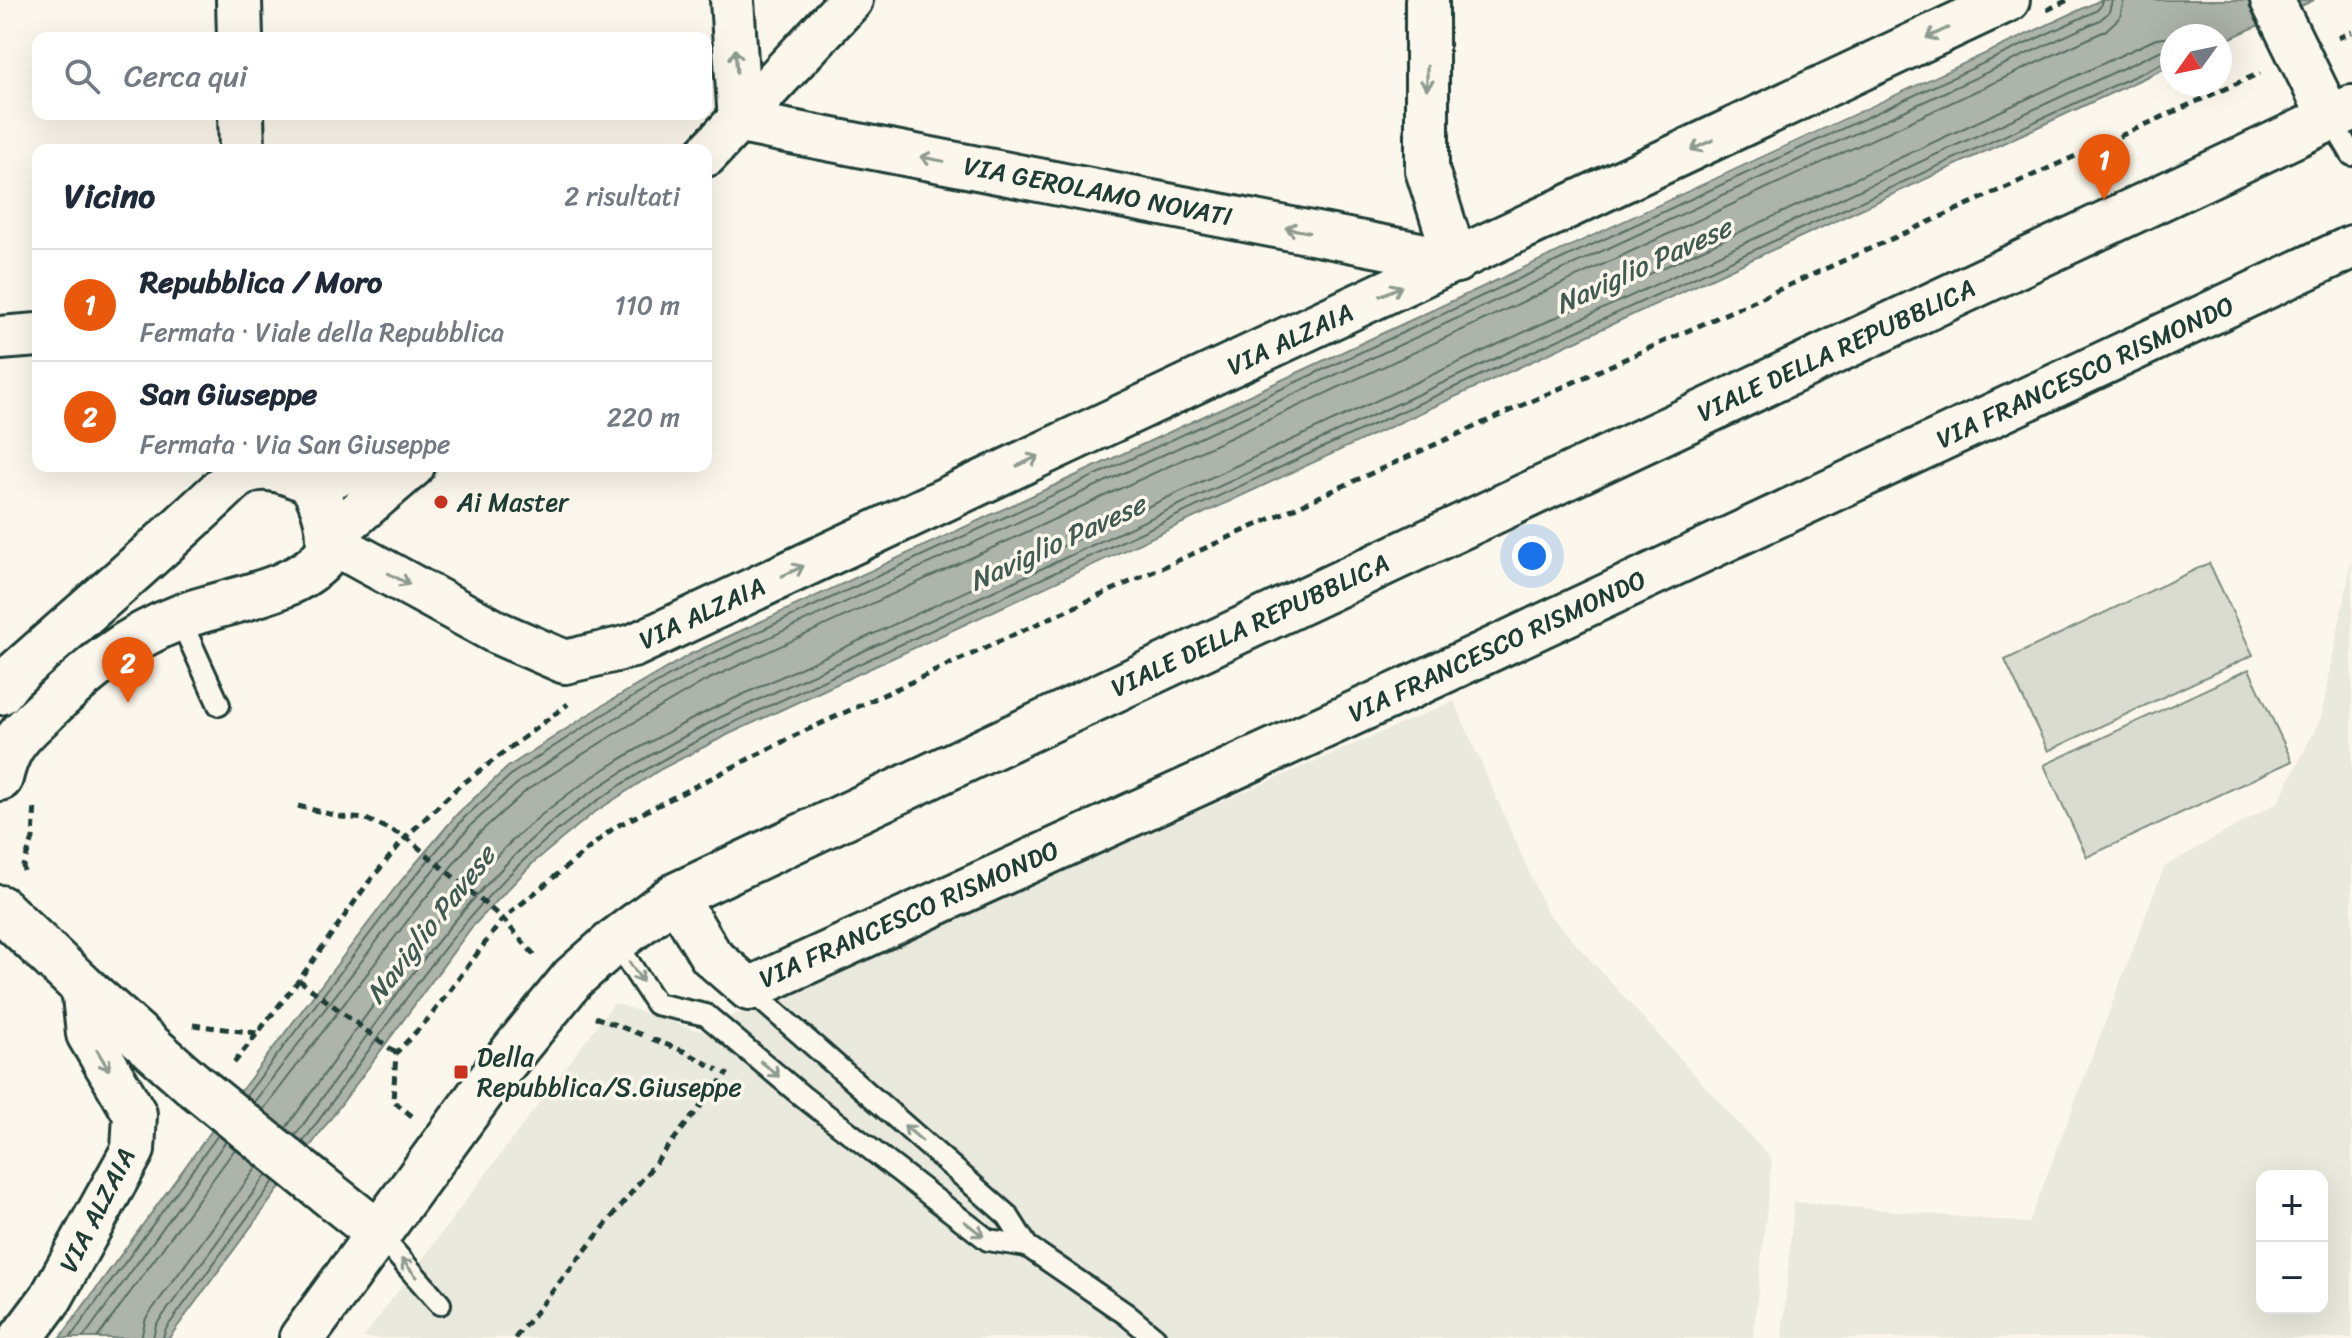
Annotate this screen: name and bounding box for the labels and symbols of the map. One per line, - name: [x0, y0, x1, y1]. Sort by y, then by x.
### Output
- north arrow: [2160, 24, 2232, 96]
- one-way arrow: [1926, 26, 1950, 41]
- one-way arrow: [728, 48, 743, 75]
- one-way arrow: [1419, 64, 1435, 91]
- pin: 1: [2078, 134, 2130, 200]
- one-way arrow: [1691, 138, 1715, 153]
- street label: VIA GEROLAMO NOVATI: [960, 142, 1236, 240]
- one-way arrow: [919, 151, 945, 166]
- water label: Naviglio Pavese: [1547, 202, 1742, 328]
- one-way arrow: [1285, 222, 1310, 237]
- street label: VIALE DELLA REPUBBLICA: [1689, 265, 1983, 435]
- one-way arrow: [1378, 283, 1402, 298]
- street label: VIA FRANCESCO RISMONDO: [1928, 283, 2242, 461]
- street label: VIA ALZAIA: [1219, 290, 1361, 388]
- one-way arrow: [1016, 453, 1040, 468]
- place label: Ai Master: [456, 479, 570, 525]
- water label: Naviglio Pavese: [961, 479, 1156, 605]
- marker: Ai Master: [432, 493, 450, 511]
- your location: [1512, 536, 1552, 576]
- street label: VIALE DELLA REPUBBLICA: [1103, 540, 1397, 710]
- street label: VIA FRANCESCO RISMONDO: [1340, 557, 1654, 735]
- one-way arrow: [781, 563, 805, 578]
- street label: VIA ALZAIA: [631, 564, 773, 662]
- one-way arrow: [387, 572, 411, 588]
- pin: 2: [102, 637, 154, 703]
- street label: VIA FRANCESCO RISMONDO: [751, 827, 1067, 1001]
- water label: Naviglio Pavese: [352, 832, 510, 1014]
- one-way arrow: [627, 961, 644, 983]
- place label: Della Repubblica/S.Giuseppe: [477, 1034, 742, 1110]
- one-way arrow: [95, 1048, 111, 1071]
- one-way arrow: [759, 1059, 779, 1077]
- marker: Della Repubblica/S.Giuseppe: [452, 1063, 470, 1081]
- one-way arrow: [903, 1124, 923, 1142]
- street label: VIA ALZAIA: [46, 1139, 148, 1281]
- one-way arrow: [963, 1220, 984, 1238]
- one-way arrow: [400, 1259, 418, 1279]

